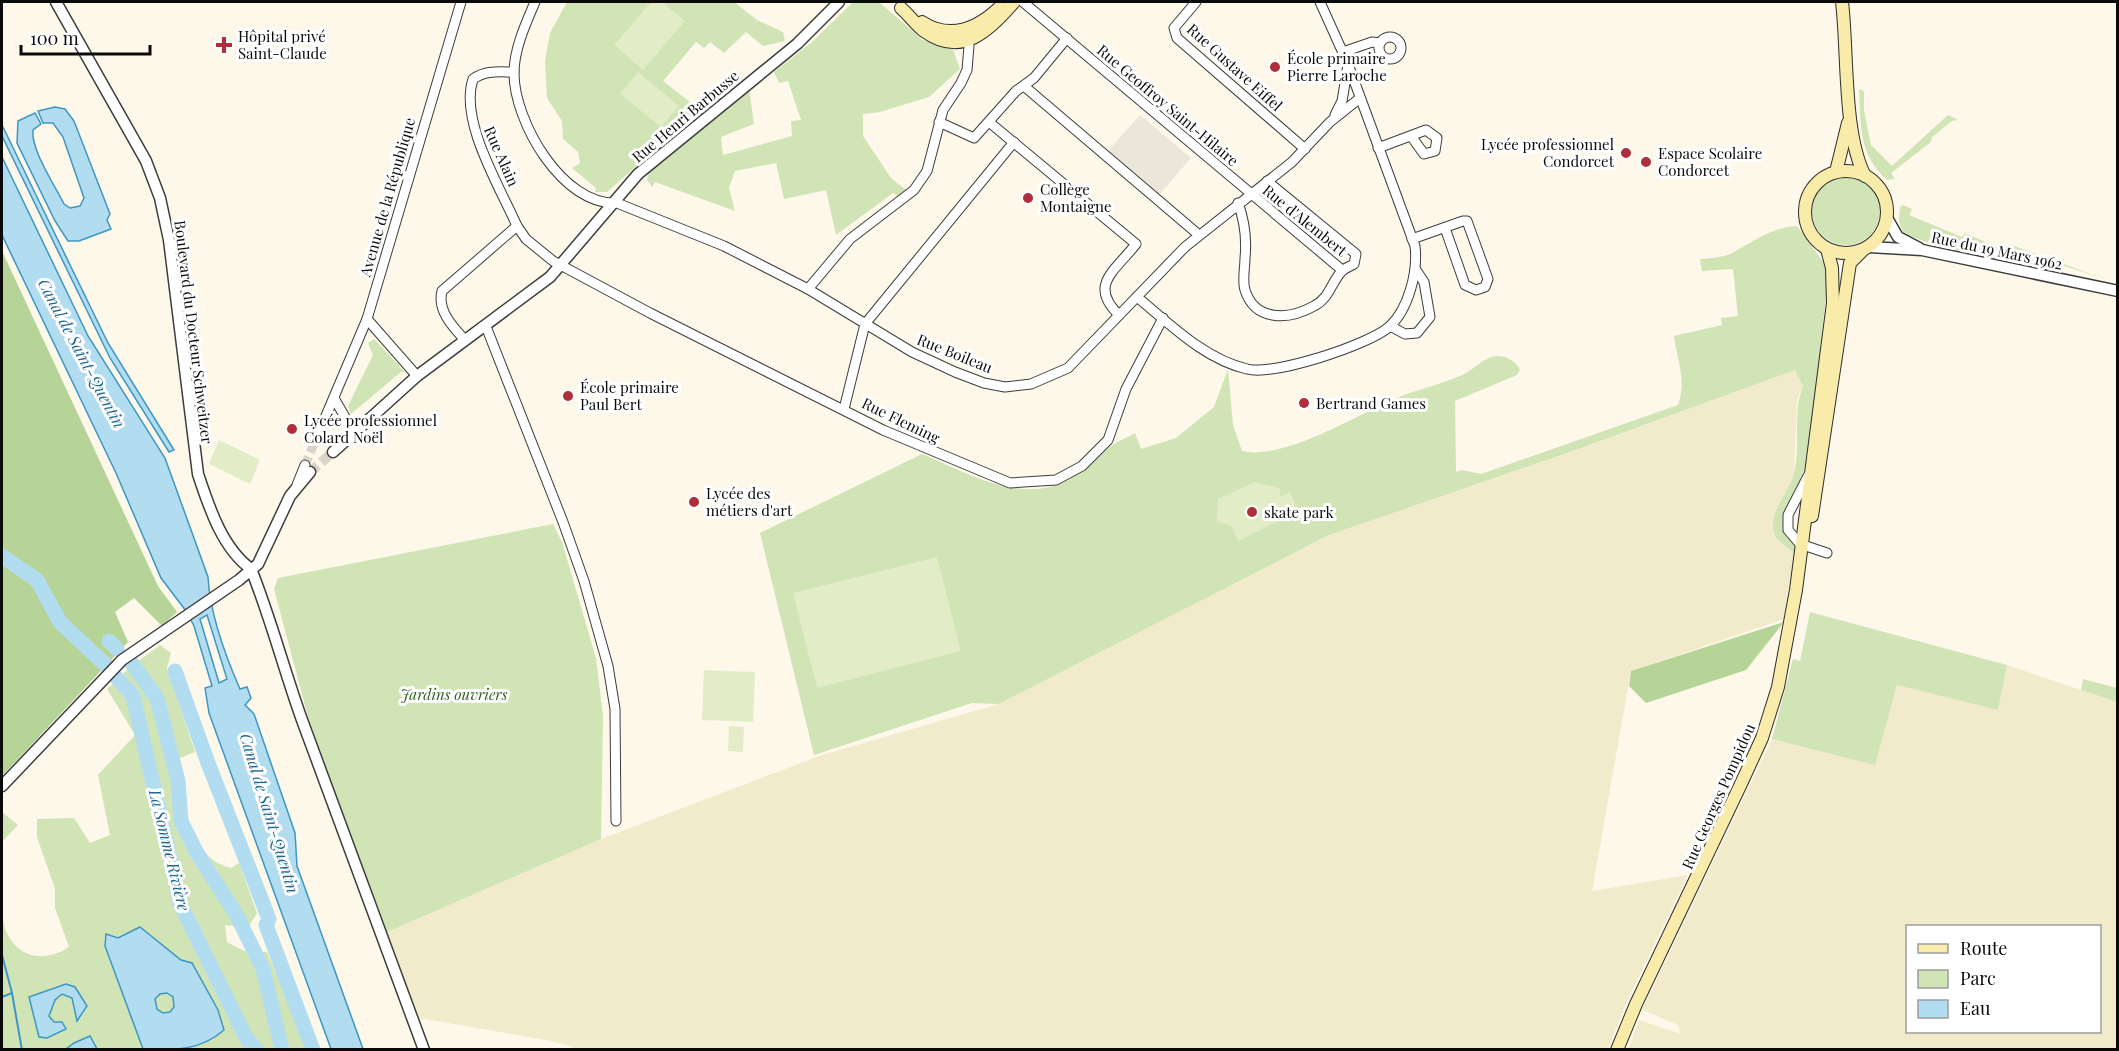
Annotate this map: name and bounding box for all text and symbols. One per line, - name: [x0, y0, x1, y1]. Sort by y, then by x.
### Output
- scale bar: [21, 18, 150, 56]
- street label: Rue Gustave Eiffel: [1183, 19, 1287, 115]
- text: 100 m: [30, 26, 79, 50]
- place label: Hôpital privé Saint-Claude: [238, 26, 327, 63]
- marker: Hôpital privé Saint-Claude: [215, 36, 233, 54]
- street label: Rue Geoffroy Saint-Hilaire: [1093, 40, 1243, 170]
- place label: École primaire Pierre Laroche: [1287, 48, 1387, 85]
- marker: École primaire Pierre Laroche: [1268, 60, 1282, 74]
- street label: Rue Henri Barbusse: [627, 65, 743, 167]
- street label: Avenue de la République: [354, 115, 419, 280]
- street label: Rue Alain: [480, 123, 524, 189]
- place label: Lycée professionnel Condorcet: [1481, 134, 1615, 171]
- place label: Espace Scolaire Condorcet: [1658, 143, 1762, 180]
- marker: Lycée professionnel Condorcet: [1619, 146, 1633, 160]
- marker: Espace Scolaire Condorcet: [1639, 155, 1653, 169]
- place label: Collège Montaigne: [1040, 179, 1112, 216]
- street label: Rue d'Alembert: [1259, 180, 1352, 261]
- marker: Collège Montaigne: [1021, 191, 1035, 205]
- street label: Boulevard du Docteur Schweitzer: [170, 219, 218, 445]
- street label: Rue du 19 Mars 1962: [1930, 226, 2064, 274]
- water label: Canal de Saint-Quentin: [34, 275, 130, 431]
- street label: Rue Boileau: [914, 329, 996, 377]
- place label: École primaire Paul Bert: [580, 377, 679, 414]
- marker: École primaire Paul Bert: [561, 389, 575, 403]
- street label: Rue Fleming: [859, 393, 943, 448]
- place label: Bertrand Games: [1316, 393, 1426, 413]
- marker: Bertrand Games: [1297, 396, 1311, 410]
- place label: Lycée professionnel Colard Noël: [304, 410, 437, 447]
- marker: Lycée professionnel Colard Noël: [285, 422, 299, 436]
- place label: Lycée des métiers d'art: [706, 483, 793, 520]
- marker: Lycée des métiers d'art: [687, 495, 701, 509]
- place label: skate park: [1264, 502, 1334, 522]
- marker: skate park: [1245, 505, 1259, 519]
- park label: Jardins ouvriers: [401, 684, 508, 704]
- street label: Rue Georges Pompidou: [1677, 720, 1759, 872]
- water label: Canal de Saint-Quentin: [236, 730, 304, 896]
- water label: La Somme Rivière: [145, 786, 195, 913]
- legend: [1906, 925, 2101, 1033]
- text: Route: [1960, 936, 2007, 960]
- text: Parc: [1960, 966, 1996, 990]
- text: Eau: [1960, 996, 1991, 1020]

